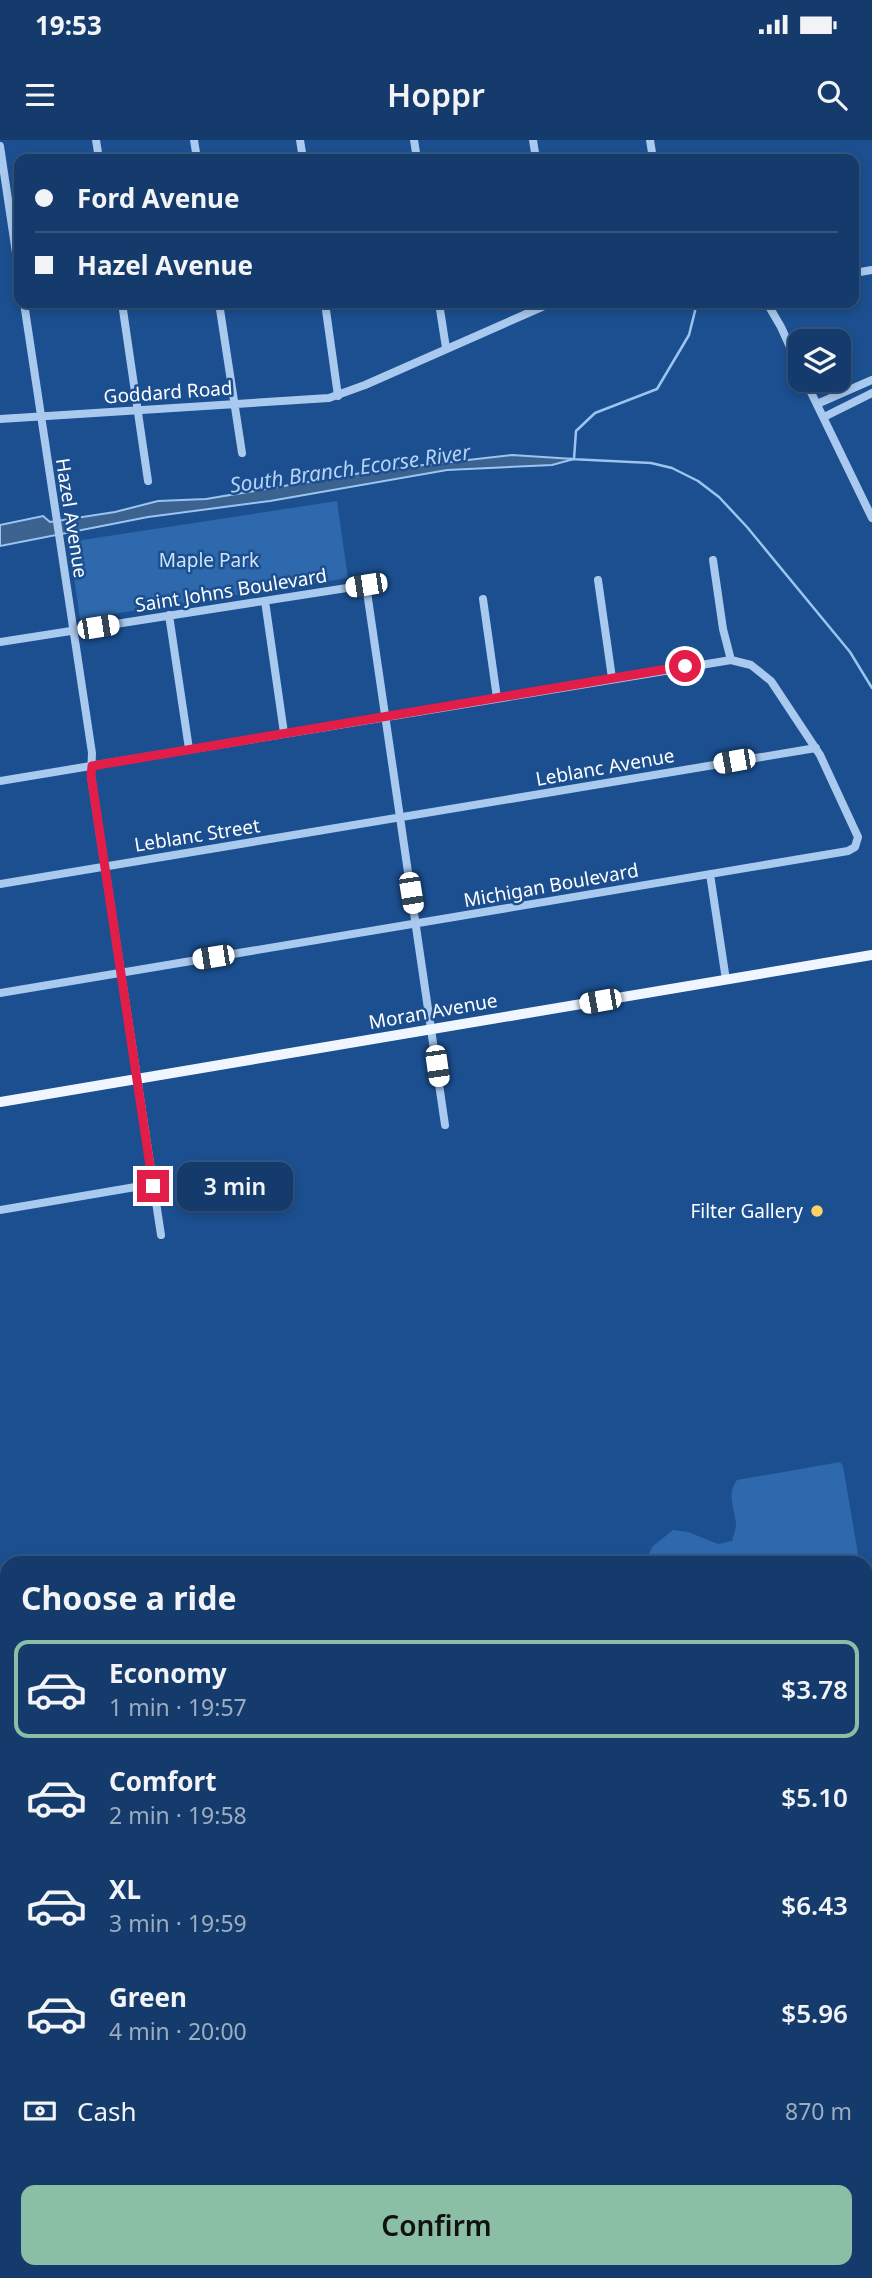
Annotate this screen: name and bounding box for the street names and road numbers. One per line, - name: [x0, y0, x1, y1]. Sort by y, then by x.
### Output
- street label: Goddard Road: [103, 375, 233, 409]
- street label: Hazel Avenue: [50, 456, 94, 580]
- street label: Saint Johns Boulevard: [133, 562, 329, 618]
- street label: Leblanc Avenue: [534, 742, 676, 792]
- street label: Leblanc Street: [132, 812, 262, 858]
- street label: Michigan Boulevard: [461, 857, 641, 913]
- street label: Moran Avenue: [367, 987, 499, 1035]

